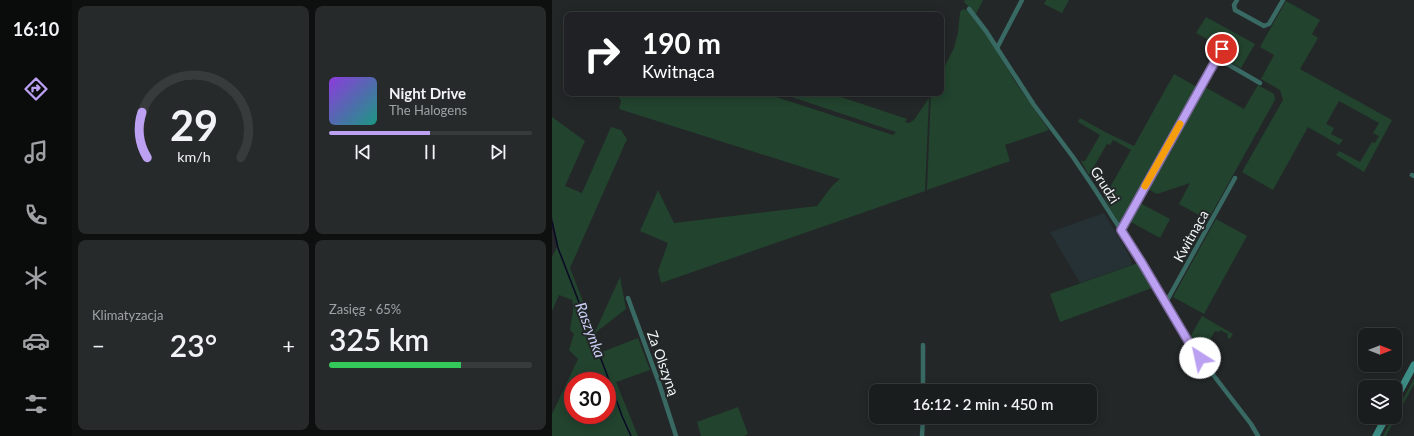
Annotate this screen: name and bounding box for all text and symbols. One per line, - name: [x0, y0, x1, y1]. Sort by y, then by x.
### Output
- text: 16:10: [13, 18, 59, 40]
- text: 190 m: [642, 26, 721, 60]
- icon: right: [576, 28, 628, 80]
- pin: [1205, 32, 1239, 66]
- icon: arrive: [1211, 38, 1233, 60]
- text: Kwitnąca: [642, 60, 715, 82]
- icon: directions: [22, 75, 50, 103]
- text: Night Drive: [389, 84, 466, 102]
- text: 29: [169, 100, 218, 150]
- text: The Halogens: [389, 102, 467, 118]
- icon: music: [22, 138, 50, 166]
- icon: previous: [352, 141, 374, 163]
- icon: pause: [419, 141, 441, 163]
- icon: next: [487, 141, 509, 163]
- text: km/h: [177, 147, 210, 164]
- street label: Grudzi: [1087, 163, 1124, 206]
- icon: phone: [22, 201, 50, 229]
- street label: Kwitnąca: [1169, 207, 1212, 265]
- icon: climate: [22, 264, 50, 292]
- water label: Raszynka: [572, 299, 610, 360]
- text: Zasięg · 65%: [329, 301, 401, 317]
- text: Klimatyzacja: [92, 307, 163, 323]
- text: 325 km: [329, 321, 429, 357]
- icon: car: [22, 327, 50, 355]
- text: 23°: [170, 327, 217, 363]
- street label: Za Olszyną: [644, 328, 683, 398]
- north arrow: [1358, 328, 1402, 372]
- map controls: [1358, 328, 1402, 424]
- text: −: [92, 332, 105, 359]
- text: +: [282, 332, 295, 359]
- position arrow: [1179, 337, 1221, 379]
- speed limit sign: 30: [564, 372, 616, 424]
- button: layers: [1358, 380, 1402, 424]
- icon: filters: [22, 390, 50, 418]
- text: 16:12 · 2 min · 450 m: [913, 395, 1053, 413]

